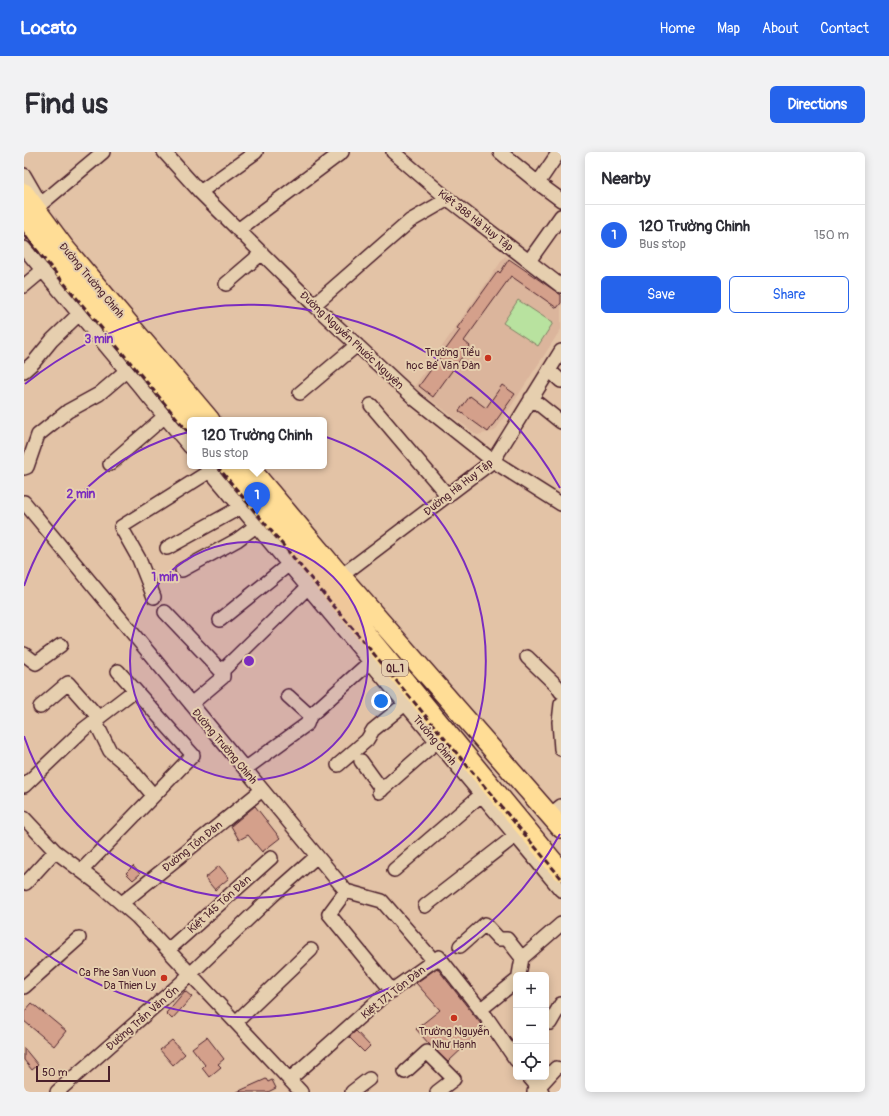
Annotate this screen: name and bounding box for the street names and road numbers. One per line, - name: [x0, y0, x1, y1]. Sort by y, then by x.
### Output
- street label: Kiệt 388 Hà Huy Tập: [436, 187, 516, 254]
- street label: Đường Trường Chinh: [56, 240, 127, 321]
- street label: Đường Nguyễn Phước Nguyên: [297, 288, 407, 392]
- street label: Đường Hà Huy Tập: [421, 456, 496, 518]
- road number: QL.1: [382, 660, 408, 676]
- street label: Đường Trường Chinh: [189, 706, 260, 787]
- street label: Trường Chinh: [410, 713, 459, 768]
- street label: Đường Tôn Đản: [160, 818, 225, 875]
- street label: Kiệt 145 Tôn Đản: [185, 873, 254, 936]
- street label: Kiệt 171 Tôn Đản: [359, 963, 428, 1022]
- street label: Đường Trần Văn Ơn: [103, 983, 181, 1053]

